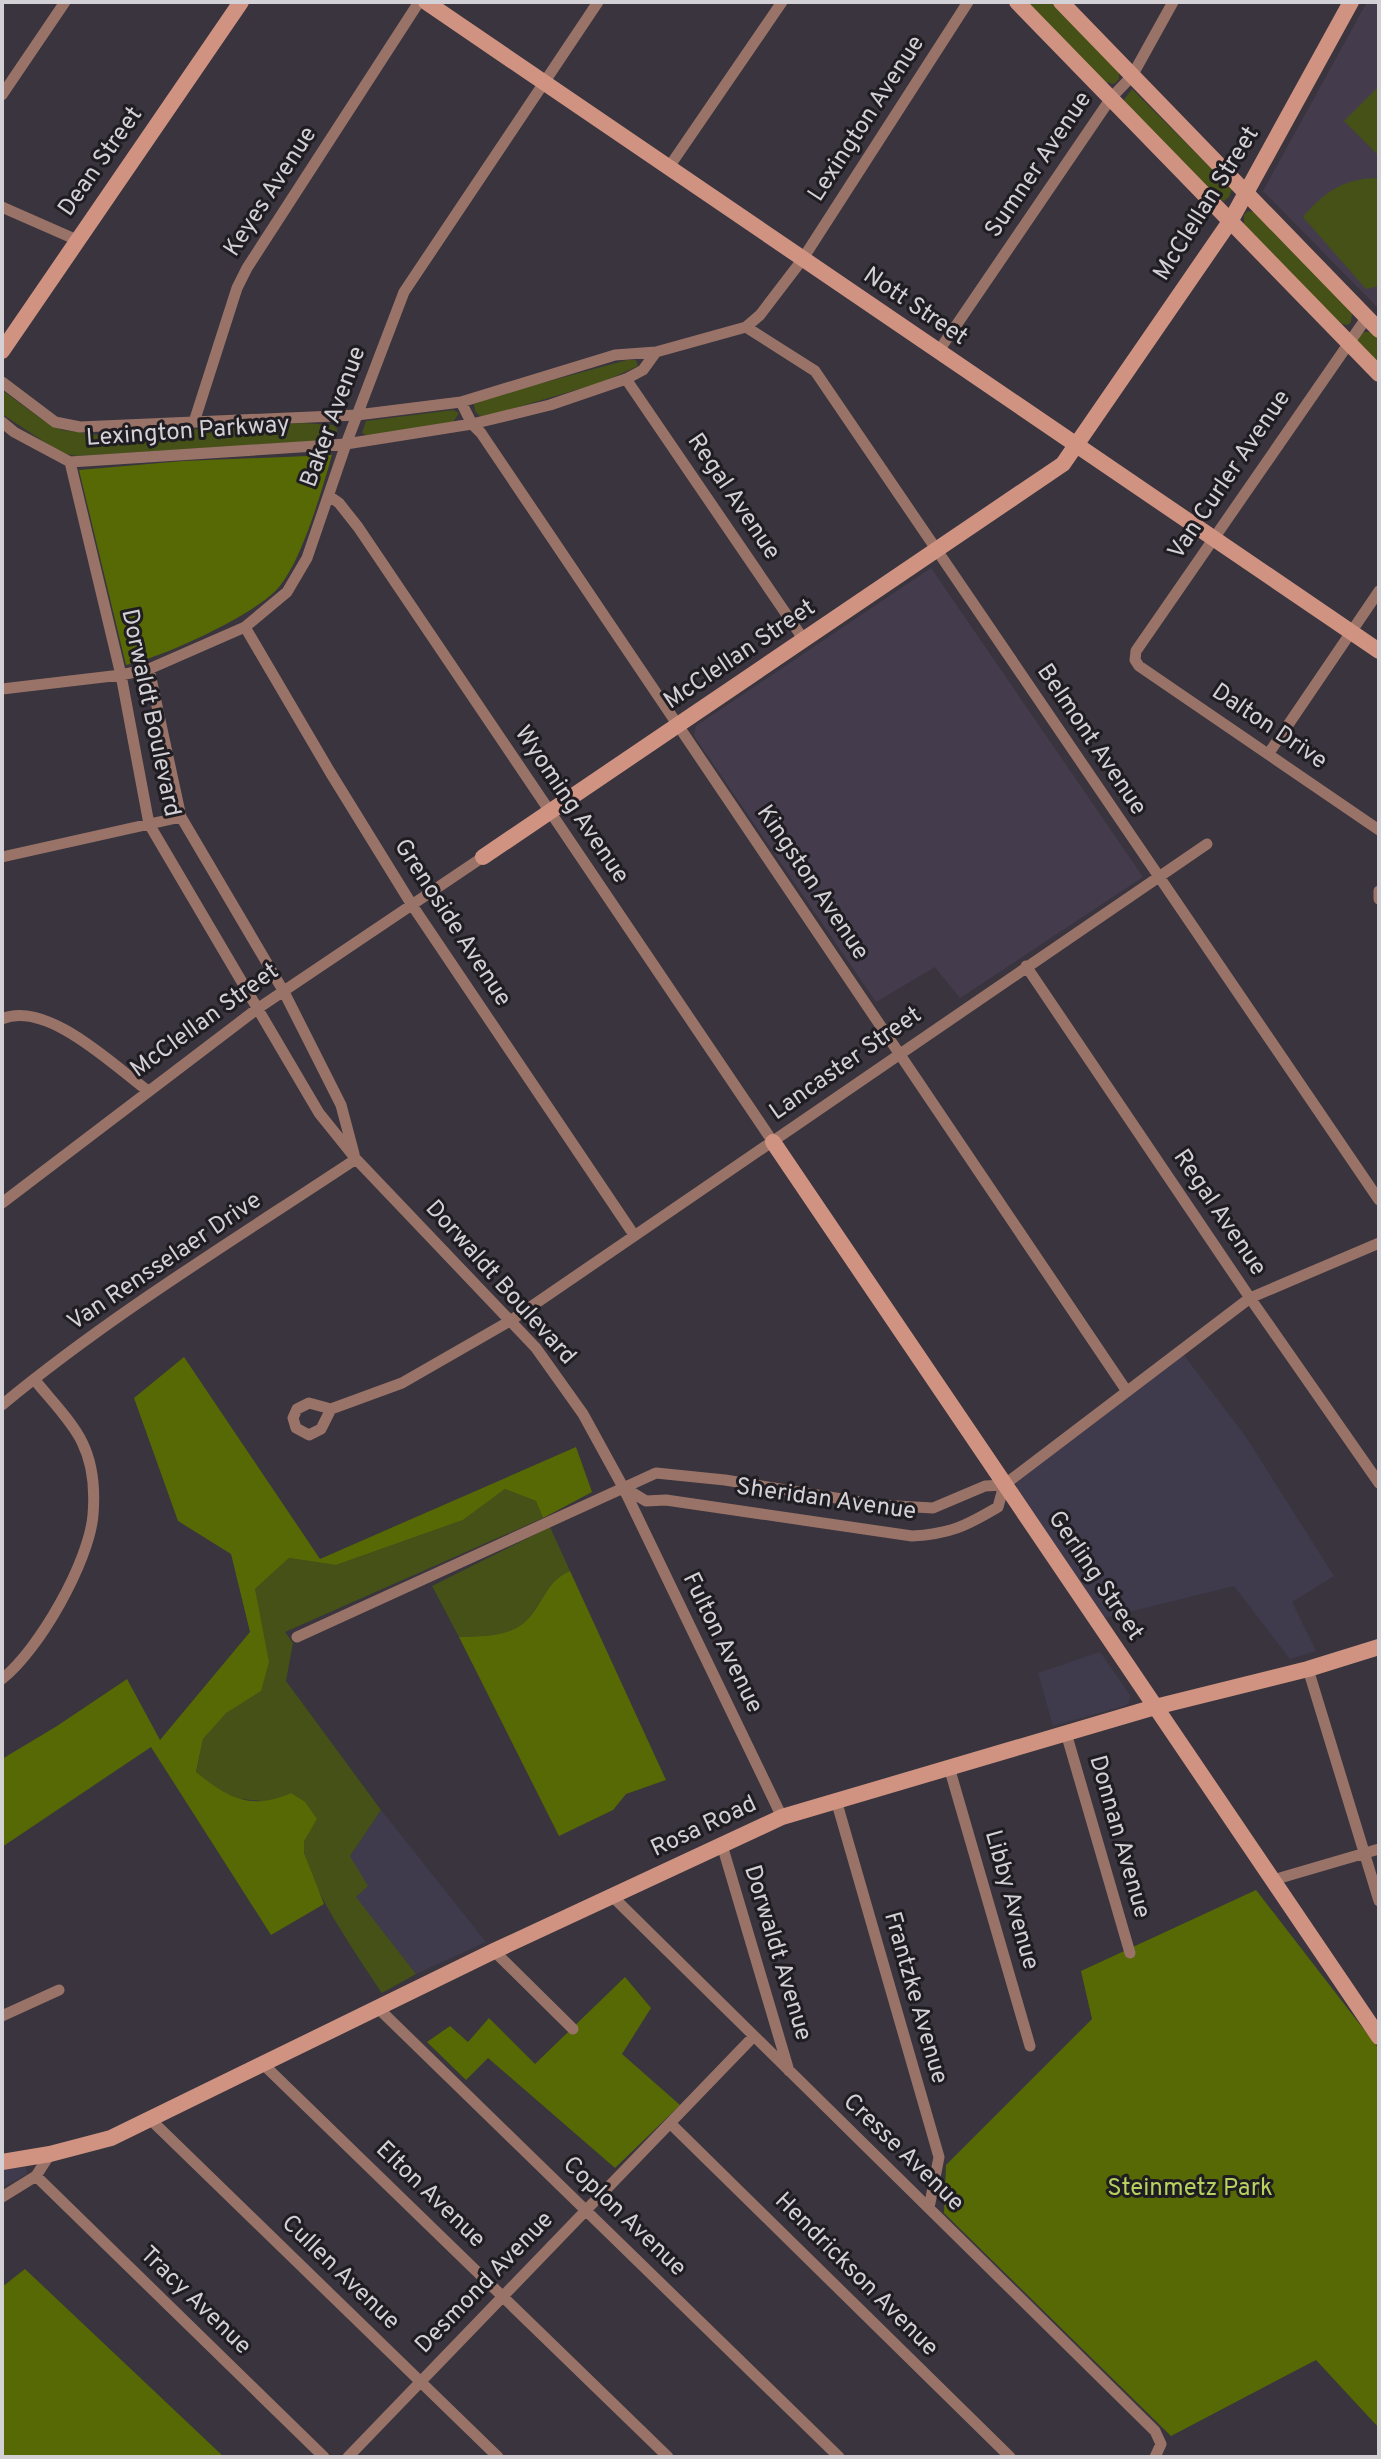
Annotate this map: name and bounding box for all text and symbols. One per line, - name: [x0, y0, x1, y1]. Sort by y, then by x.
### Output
- street label: Lexington Avenue: [802, 30, 932, 208]
- street label: Sumner Avenue: [979, 86, 1099, 244]
- street label: Dean Street: [52, 101, 150, 223]
- street label: Keyes Avenue: [218, 121, 324, 263]
- street label: McClellan Street: [1148, 121, 1266, 287]
- street label: Nott Street: [857, 261, 973, 353]
- street label: Baker Avenue: [295, 342, 373, 492]
- street label: Van Curler Avenue: [1162, 384, 1298, 566]
- street label: Lexington Parkway: [85, 410, 291, 454]
- street label: Regal Avenue: [680, 428, 786, 566]
- street label: McClellan Street: [658, 593, 822, 717]
- street label: Dorwaldt Boulevard: [113, 607, 187, 819]
- street label: Belmont Avenue: [1029, 659, 1153, 821]
- street label: Dalton Drive: [1205, 677, 1333, 777]
- street label: Wyoming Avenue: [507, 720, 635, 890]
- street label: Kingston Avenue: [749, 800, 875, 966]
- street label: Grenoside Avenue: [387, 833, 517, 1013]
- street label: McClellan Street: [125, 957, 285, 1085]
- street label: Lancaster Street: [764, 1000, 928, 1128]
- street label: Regal Avenue: [1166, 1144, 1272, 1282]
- street label: Van Rensselaer Drive: [62, 1186, 268, 1338]
- street label: Dorwaldt Boulevard: [418, 1194, 582, 1372]
- street label: Sheridan Avenue: [734, 1473, 918, 1527]
- street label: Gerling Street: [1041, 1505, 1149, 1647]
- street label: Fulton Avenue: [675, 1568, 769, 1718]
- street label: Donnan Avenue: [1081, 1752, 1157, 1922]
- street label: Rosa Road: [646, 1789, 762, 1865]
- street label: Libby Avenue: [977, 1827, 1045, 1973]
- street label: Dorwaldt Avenue: [736, 1862, 818, 2044]
- street label: Frantzke Avenue: [876, 1909, 954, 2087]
- street label: Cresse Avenue: [836, 2088, 970, 2218]
- street label: Elton Avenue: [369, 2135, 491, 2255]
- street label: Coplon Avenue: [556, 2150, 692, 2284]
- park label: Steinmetz Park: [1107, 2174, 1273, 2204]
- street label: Hendrickson Avenue: [768, 2187, 944, 2363]
- street label: Desmond Avenue: [410, 2206, 560, 2360]
- street label: Cullen Avenue: [274, 2209, 406, 2337]
- street label: Tracy Avenue: [133, 2240, 257, 2362]

